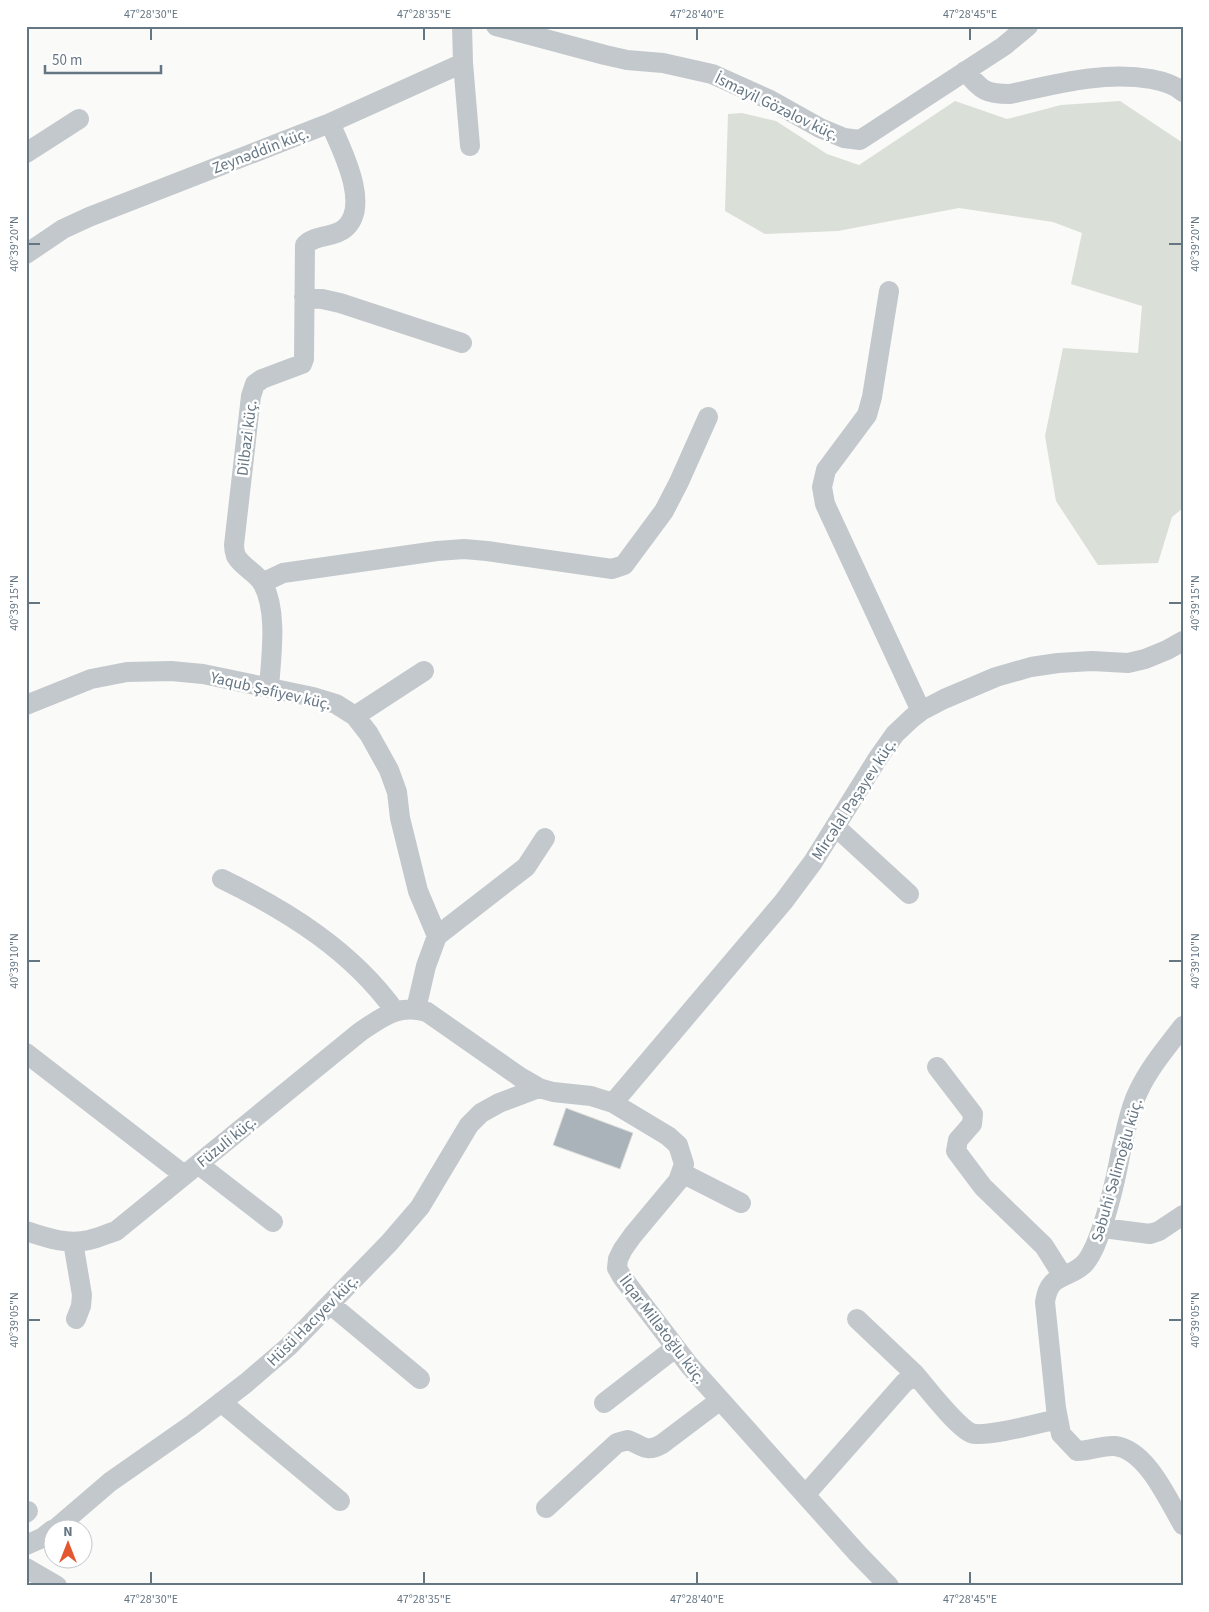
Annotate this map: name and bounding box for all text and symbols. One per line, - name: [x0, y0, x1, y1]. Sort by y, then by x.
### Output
- text: 47°28'30"E: [124, 6, 178, 23]
- text: 47°28'35"E: [397, 6, 451, 23]
- text: 47°28'40"E: [670, 6, 724, 23]
- text: 47°28'45"E: [943, 6, 997, 23]
- scale bar: [45, 42, 161, 74]
- text: 50 m: [52, 50, 82, 71]
- street label: İsmayil Gözəlov küç.: [711, 67, 842, 146]
- street label: Zeynəddin küç.: [209, 122, 312, 179]
- text: 40°39'20"N: [6, 216, 23, 272]
- text: 40°39'20"N: [1187, 216, 1204, 272]
- street label: Dilbazi küç.: [231, 399, 263, 477]
- text: 40°39'15"N: [6, 575, 23, 631]
- text: 40°39'15"N: [1187, 575, 1204, 631]
- street label: Yaqub Şəfiyev küç.: [207, 666, 333, 716]
- street label: Mircəlal Paşayev küç.: [806, 735, 901, 865]
- text: 40°39'10"N: [6, 933, 23, 989]
- text: 40°39'10"N: [1187, 933, 1204, 989]
- street label: Səbuhi Səlimoğlu küç.: [1086, 1096, 1148, 1244]
- street label: Füzuli küç.: [192, 1111, 261, 1173]
- street label: Hüsü Hacıyev küç.: [262, 1270, 363, 1371]
- street label: İlqar Millətoğlu küç.: [614, 1271, 710, 1389]
- text: 40°39'05"N: [6, 1292, 23, 1348]
- text: 40°39'05"N: [1187, 1292, 1204, 1348]
- north arrow: [42, 1520, 92, 1570]
- text: N: [63, 1522, 73, 1542]
- text: 47°28'30"E: [124, 1591, 178, 1608]
- text: 47°28'35"E: [397, 1591, 451, 1608]
- text: 47°28'40"E: [670, 1591, 724, 1608]
- text: 47°28'45"E: [943, 1591, 997, 1608]

